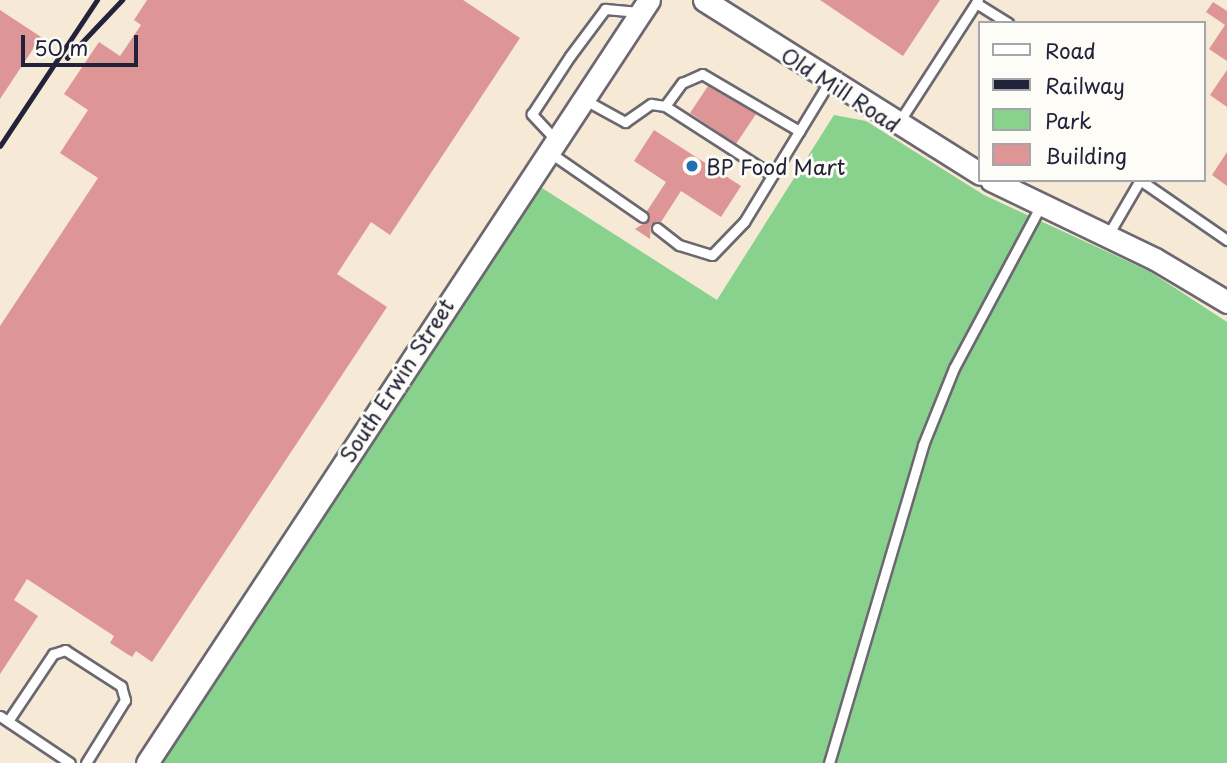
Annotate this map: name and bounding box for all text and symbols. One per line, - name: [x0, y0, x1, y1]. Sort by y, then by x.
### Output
- scale bar: [24, 21, 142, 65]
- legend: [978, 21, 1206, 182]
- text: 50 m: [34, 31, 88, 63]
- text: Road: [1045, 34, 1096, 66]
- street label: Old Mill Road: [777, 41, 905, 137]
- text: Railway: [1045, 69, 1125, 101]
- text: Park: [1045, 104, 1092, 136]
- text: Building: [1045, 139, 1127, 171]
- place label: BP Food Mart: [706, 153, 844, 179]
- marker: BP Food Mart: [684, 158, 700, 174]
- street label: South Erwin Street: [333, 293, 459, 467]

